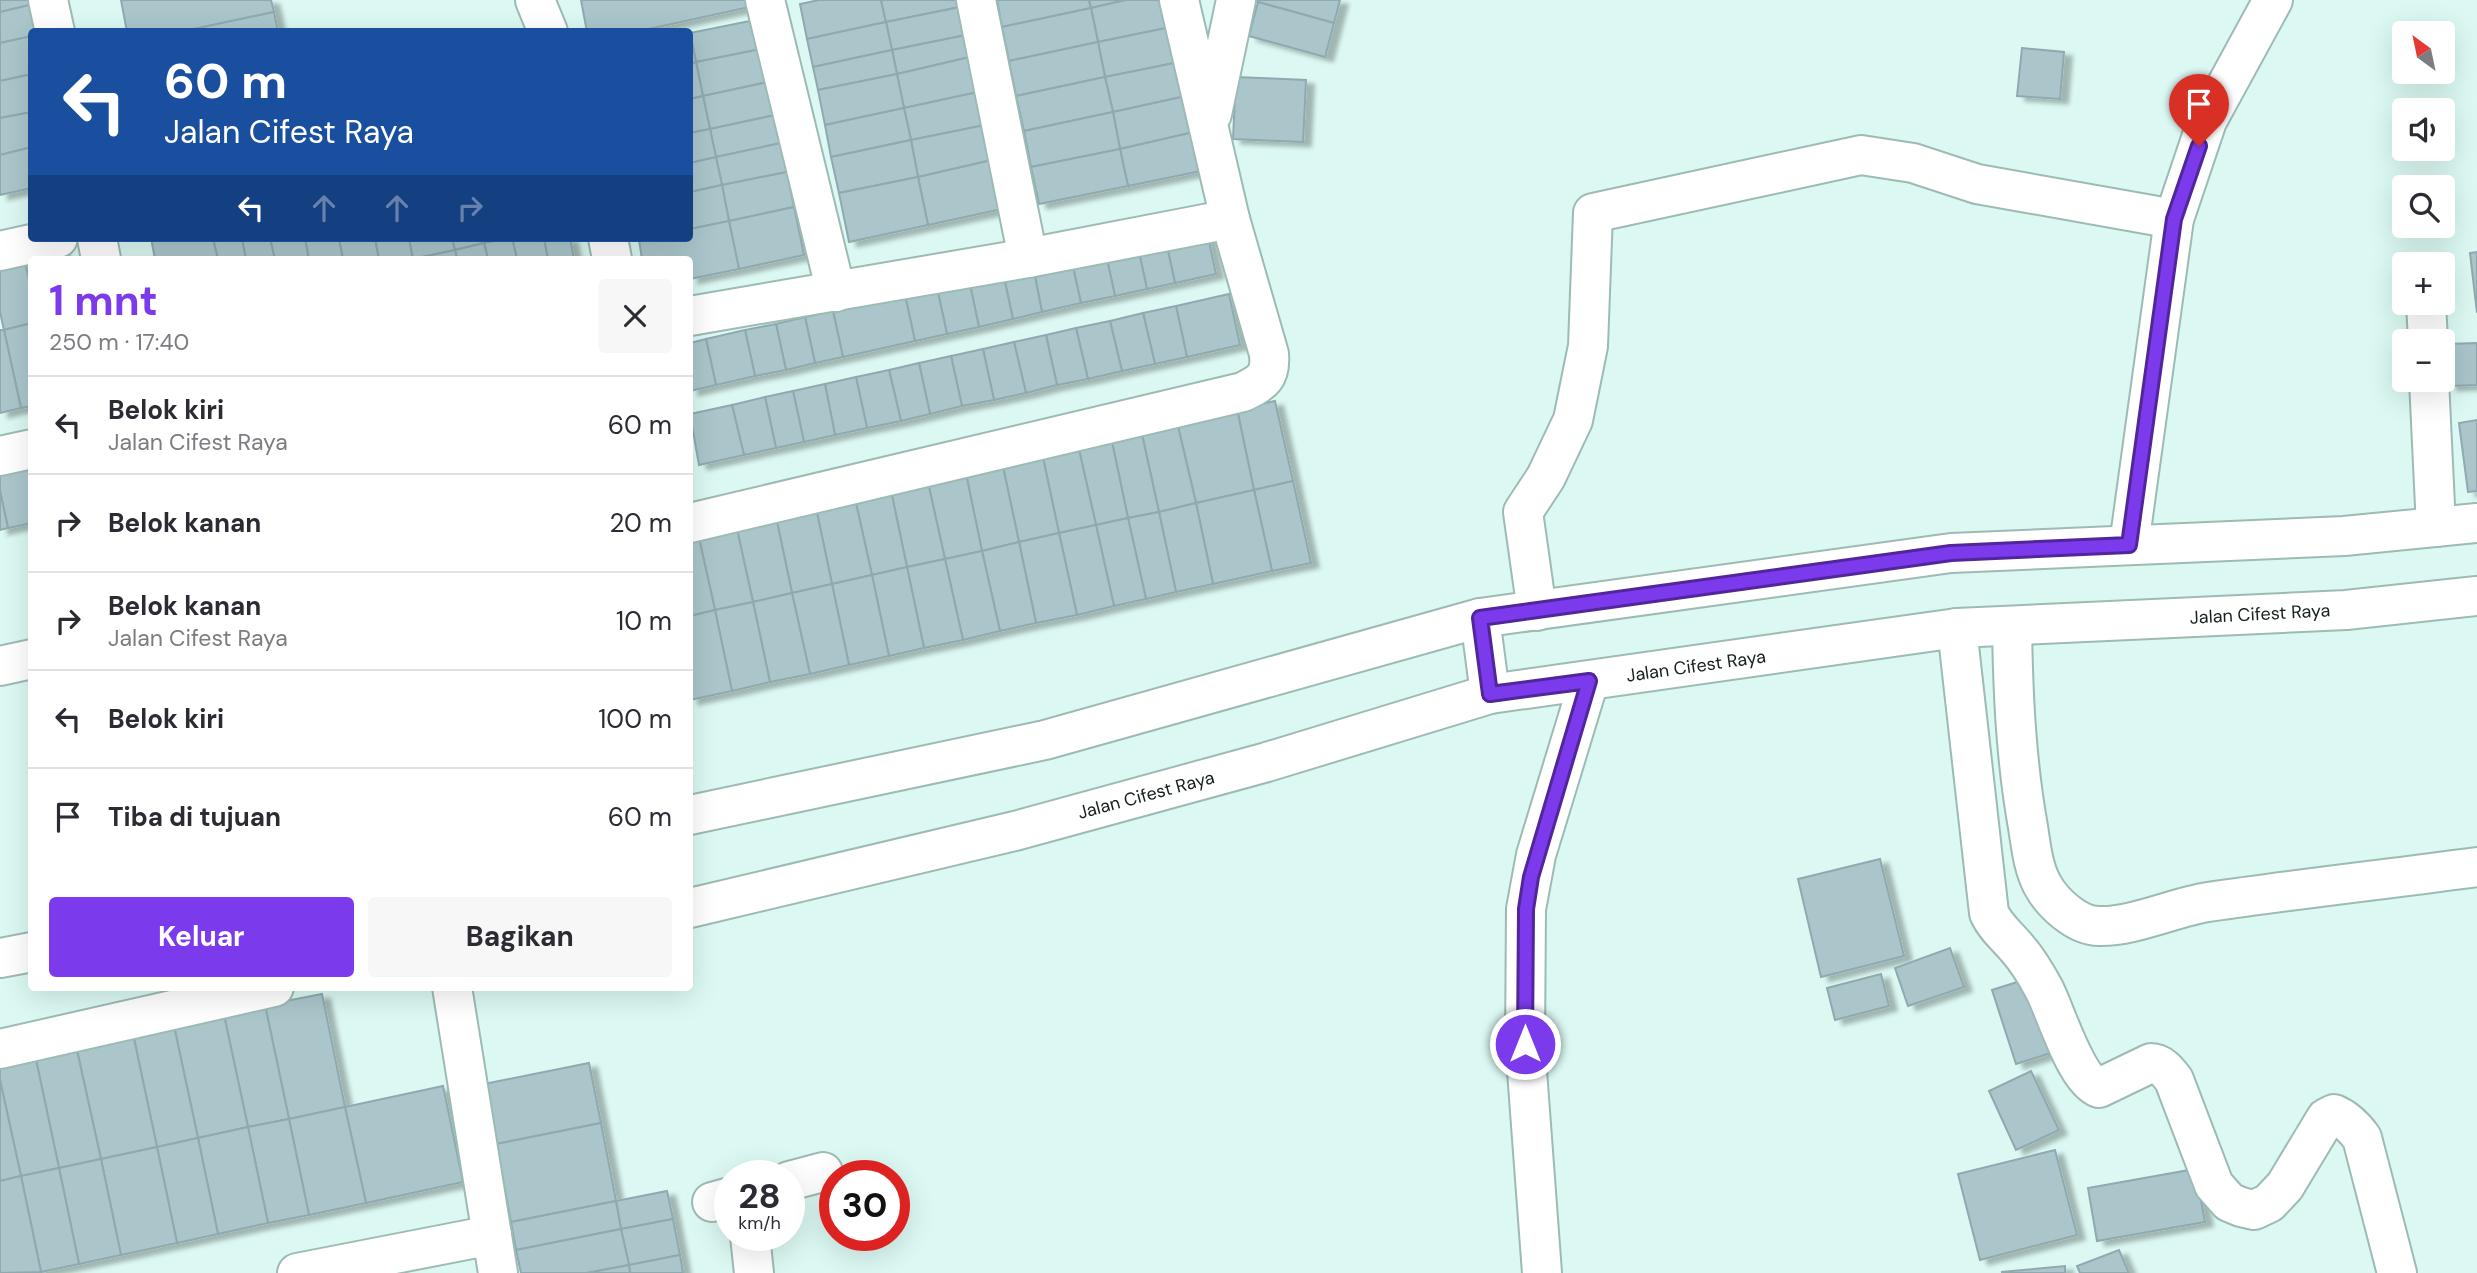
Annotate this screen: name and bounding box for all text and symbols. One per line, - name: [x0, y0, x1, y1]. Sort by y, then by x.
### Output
- north arrow: [2392, 21, 2455, 84]
- map controls: [2392, 21, 2455, 392]
- text: 60 m: [164, 49, 287, 113]
- icon: left: [49, 56, 140, 147]
- pin: [2169, 74, 2229, 146]
- icon: arrive: [2180, 85, 2218, 123]
- button: sound: [2392, 98, 2455, 161]
- text: Jalan Cifest Raya: [164, 111, 414, 153]
- button: search: [2392, 175, 2455, 238]
- icon: left: [232, 189, 270, 227]
- icon: ahead: [305, 189, 343, 227]
- icon: ahead: [378, 189, 416, 227]
- icon: right: [451, 189, 489, 227]
- button: +: [2392, 252, 2455, 315]
- text: 1 mnt: [49, 273, 158, 328]
- button: close: [598, 279, 672, 353]
- text: 250 m · 17:40: [49, 327, 189, 357]
- button: −: [2392, 329, 2455, 392]
- text: Belok kiri: [108, 393, 224, 427]
- icon: left: [49, 406, 87, 444]
- text: 60 m: [608, 408, 672, 442]
- text: Jalan Cifest Raya: [108, 427, 288, 457]
- icon: right: [49, 504, 87, 542]
- text: Belok kanan: [108, 506, 261, 540]
- text: 20 m: [609, 506, 672, 540]
- text: Belok kanan: [108, 589, 261, 623]
- street label: Jalan Cifest Raya: [2189, 598, 2331, 630]
- icon: right: [49, 602, 87, 640]
- text: 10 m: [616, 604, 672, 638]
- text: Jalan Cifest Raya: [108, 623, 288, 653]
- street label: Jalan Cifest Raya: [1625, 644, 1767, 688]
- icon: left: [49, 700, 87, 738]
- text: Belok kiri: [108, 702, 224, 736]
- text: 100 m: [598, 702, 672, 736]
- street label: Jalan Cifest Raya: [1075, 765, 1217, 825]
- icon: arrive: [49, 798, 87, 836]
- text: Tiba di tujuan: [108, 800, 281, 834]
- text: 60 m: [608, 800, 672, 834]
- button: Keluar: [49, 897, 354, 977]
- button: Bagikan: [368, 897, 672, 977]
- position arrow: [1488, 1007, 1562, 1081]
- speed limit sign: 30: [819, 1160, 910, 1251]
- text: 28: [738, 1173, 781, 1219]
- text: km/h: [738, 1211, 781, 1235]

